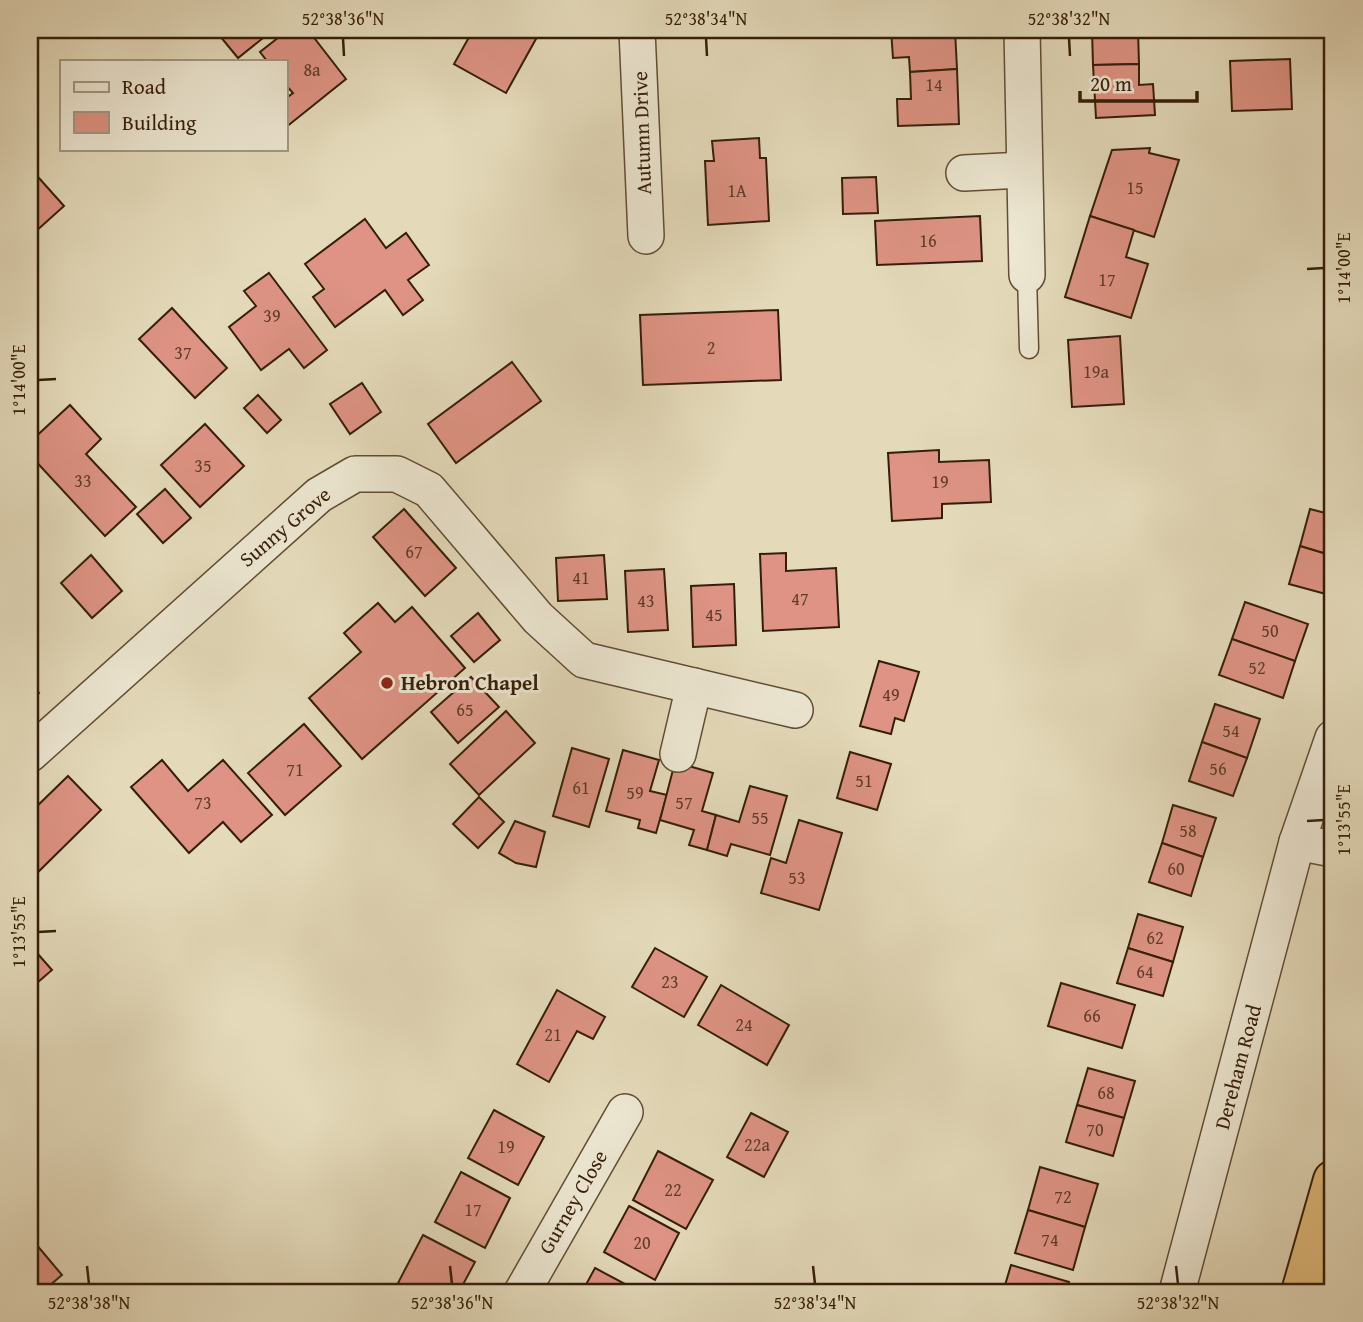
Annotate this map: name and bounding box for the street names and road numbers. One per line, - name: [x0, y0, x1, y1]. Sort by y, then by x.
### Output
- street label: Autumn Drive: [624, 71, 659, 195]
- street label: Sunny Grove: [232, 479, 337, 574]
- street label: Dereham Road: [1206, 1000, 1269, 1133]
- street label: Gurney Close: [530, 1144, 615, 1259]

